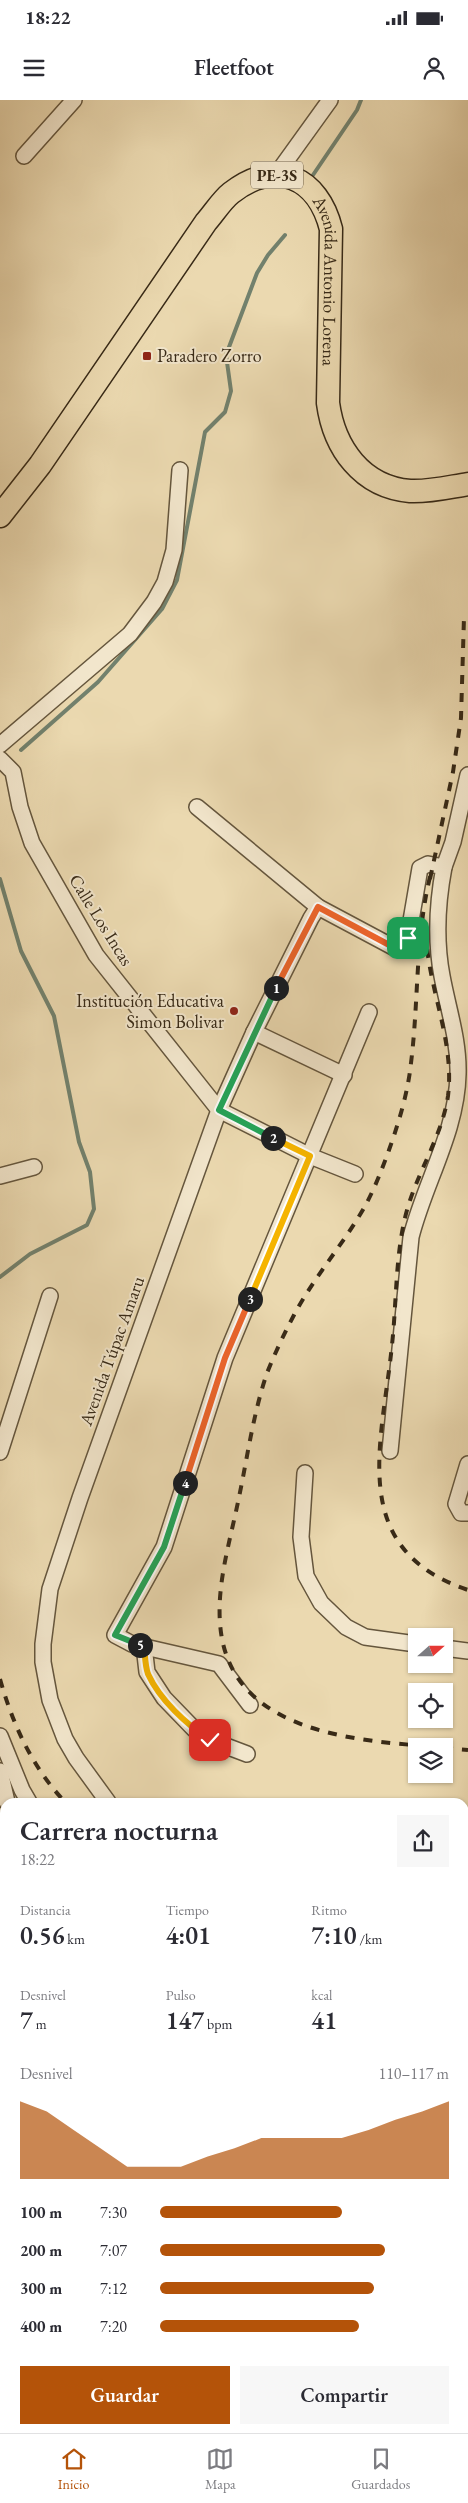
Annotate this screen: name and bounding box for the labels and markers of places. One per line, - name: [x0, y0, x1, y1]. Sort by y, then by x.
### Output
- place label: Paradero Zorro: [157, 344, 262, 367]
- marker: Paradero Zorro: [141, 350, 153, 362]
- pin: [387, 917, 429, 959]
- pin: 1: [264, 976, 288, 1000]
- place label: Institución Educativa Simon Bolivar: [76, 989, 225, 1033]
- marker: Institución Educativa Simon Bolivar: [228, 1005, 240, 1017]
- pin: 2: [260, 1126, 286, 1150]
- pin: 3: [238, 1286, 262, 1312]
- pin: 4: [172, 1470, 198, 1496]
- pin: 5: [128, 1632, 152, 1658]
- pin: [189, 1719, 231, 1761]

